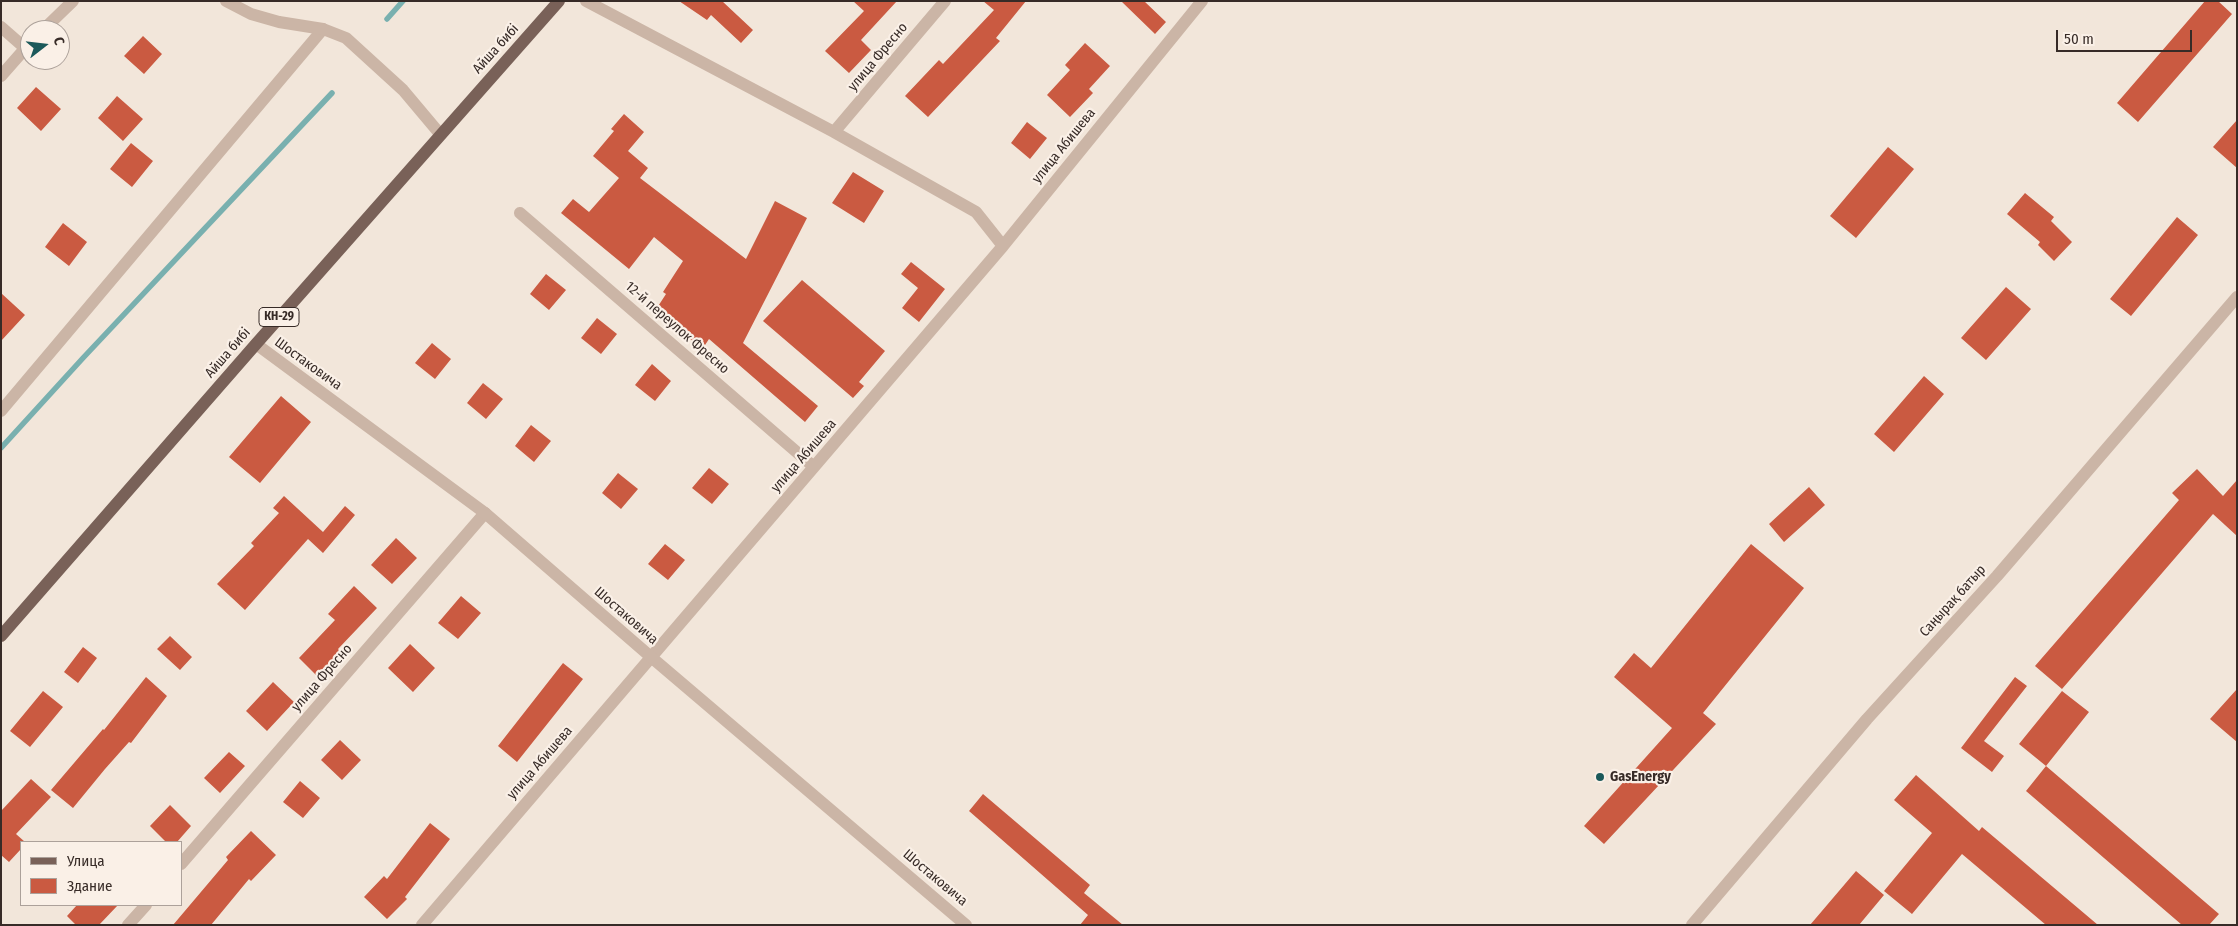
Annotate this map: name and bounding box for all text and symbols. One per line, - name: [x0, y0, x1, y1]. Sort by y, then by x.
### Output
- street label: улица Фресно: [845, 19, 911, 95]
- north arrow: [20, 20, 70, 70]
- scale bar: [2058, 20, 2194, 52]
- street label: Айша бибі: [469, 21, 523, 77]
- text: 50 m: [2064, 30, 2094, 48]
- text: С: [50, 35, 68, 47]
- street label: улица Абишева: [1029, 105, 1099, 187]
- street label: 12-й переулок Фресно: [622, 278, 732, 378]
- road number: КН-29: [259, 308, 299, 326]
- street label: Айша бибі: [202, 325, 254, 381]
- street label: Шостаковича: [271, 334, 345, 394]
- street label: улица Абишева: [768, 416, 840, 496]
- street label: Саңырақ батыр: [1916, 562, 1990, 640]
- street label: Шостаковича: [591, 584, 661, 648]
- street label: улица Фресно: [288, 641, 356, 715]
- street label: улица Абишева: [504, 723, 576, 803]
- place label: GasEnergy: [1610, 769, 1671, 785]
- marker: GasEnergy: [1594, 771, 1606, 783]
- legend: [20, 841, 182, 906]
- street label: Шостаковича: [899, 846, 971, 910]
- text: Улица: [67, 852, 105, 870]
- text: Здание: [67, 877, 113, 895]

